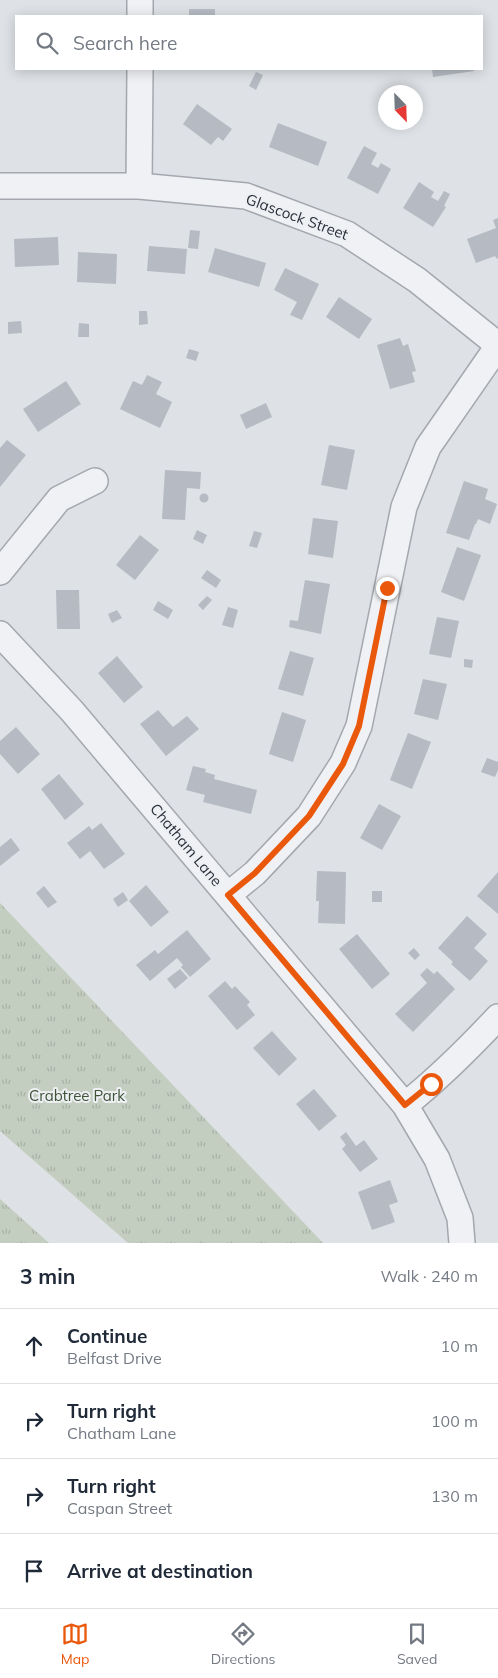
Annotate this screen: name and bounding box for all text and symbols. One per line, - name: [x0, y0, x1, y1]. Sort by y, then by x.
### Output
- search box: [15, 15, 483, 70]
- icon: search: [33, 29, 61, 57]
- text: Search here: [73, 31, 177, 55]
- north arrow: [378, 85, 423, 130]
- street label: Glascock Street: [243, 189, 351, 244]
- route end: [376, 577, 399, 600]
- street label: Chatham Lane: [146, 799, 227, 890]
- route start: [420, 1073, 443, 1096]
- park label: Crabtree Park: [29, 1086, 125, 1105]
- text: 3 min: [20, 1263, 75, 1289]
- text: Walk · 240 m: [380, 1266, 478, 1286]
- text: Continue: [67, 1324, 147, 1348]
- icon: ahead: [20, 1332, 48, 1360]
- text: 10 m: [441, 1336, 478, 1356]
- text: Belfast Drive: [67, 1348, 162, 1368]
- text: Turn right: [67, 1399, 156, 1423]
- icon: right: [20, 1407, 48, 1435]
- text: 100 m: [431, 1411, 478, 1431]
- text: Chatham Lane: [67, 1423, 176, 1443]
- text: Turn right: [67, 1474, 156, 1498]
- icon: right: [20, 1482, 48, 1510]
- text: 130 m: [431, 1486, 478, 1506]
- text: Caspan Street: [67, 1498, 172, 1518]
- icon: arrive: [20, 1557, 48, 1585]
- text: Arrive at destination: [67, 1559, 253, 1583]
- tab: Map: [61, 1620, 89, 1668]
- tab: Directions: [211, 1620, 276, 1668]
- tab: Saved: [397, 1620, 437, 1668]

